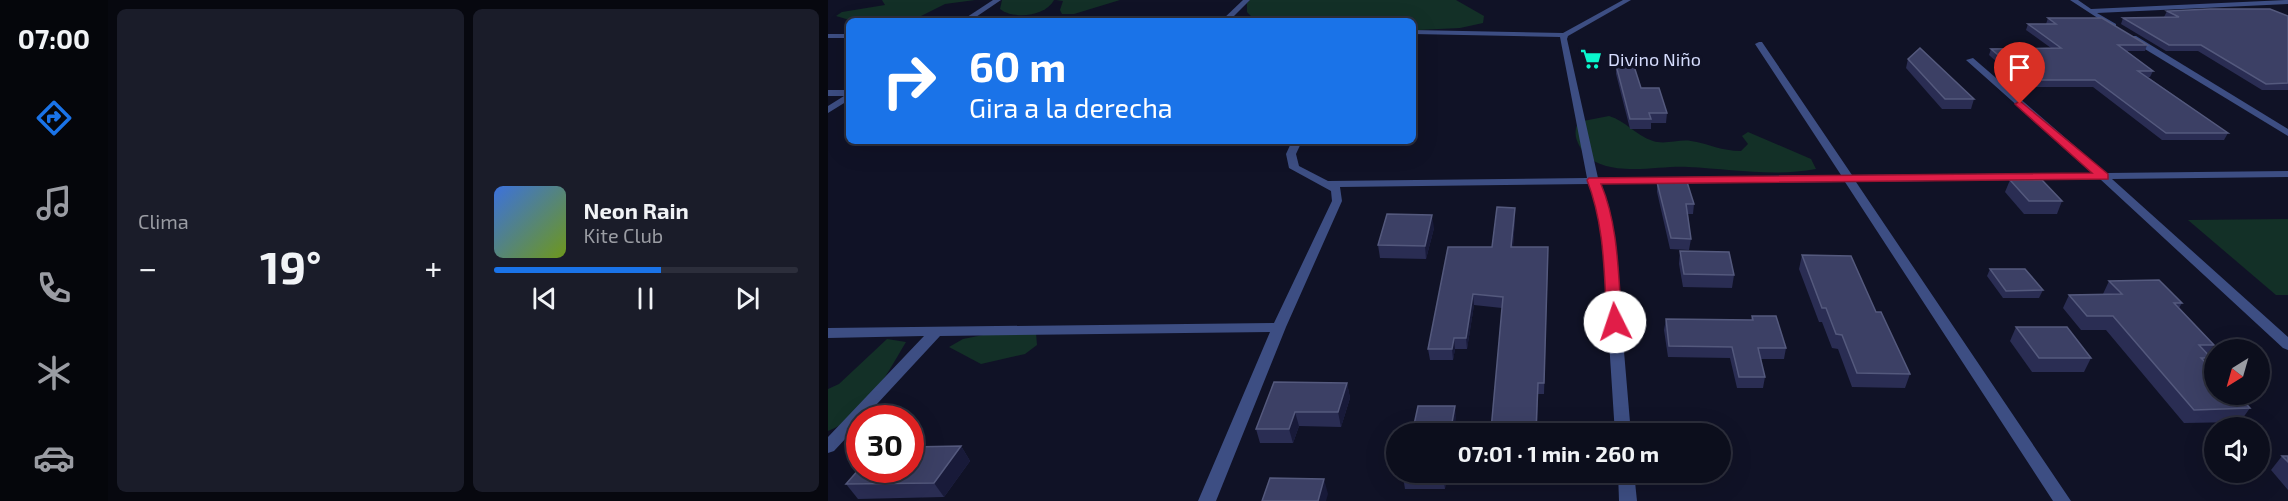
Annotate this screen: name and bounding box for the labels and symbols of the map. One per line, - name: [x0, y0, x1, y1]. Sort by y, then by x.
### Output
- pin: [1994, 42, 2045, 104]
- supermarket icon: Divino Niño: [1579, 47, 1603, 71]
- place label: Divino Niño: [1608, 48, 1701, 70]
- position arrow: [1583, 290, 1647, 354]
- north arrow: [2204, 339, 2270, 405]
- speed limit sign: 30: [846, 405, 924, 483]

